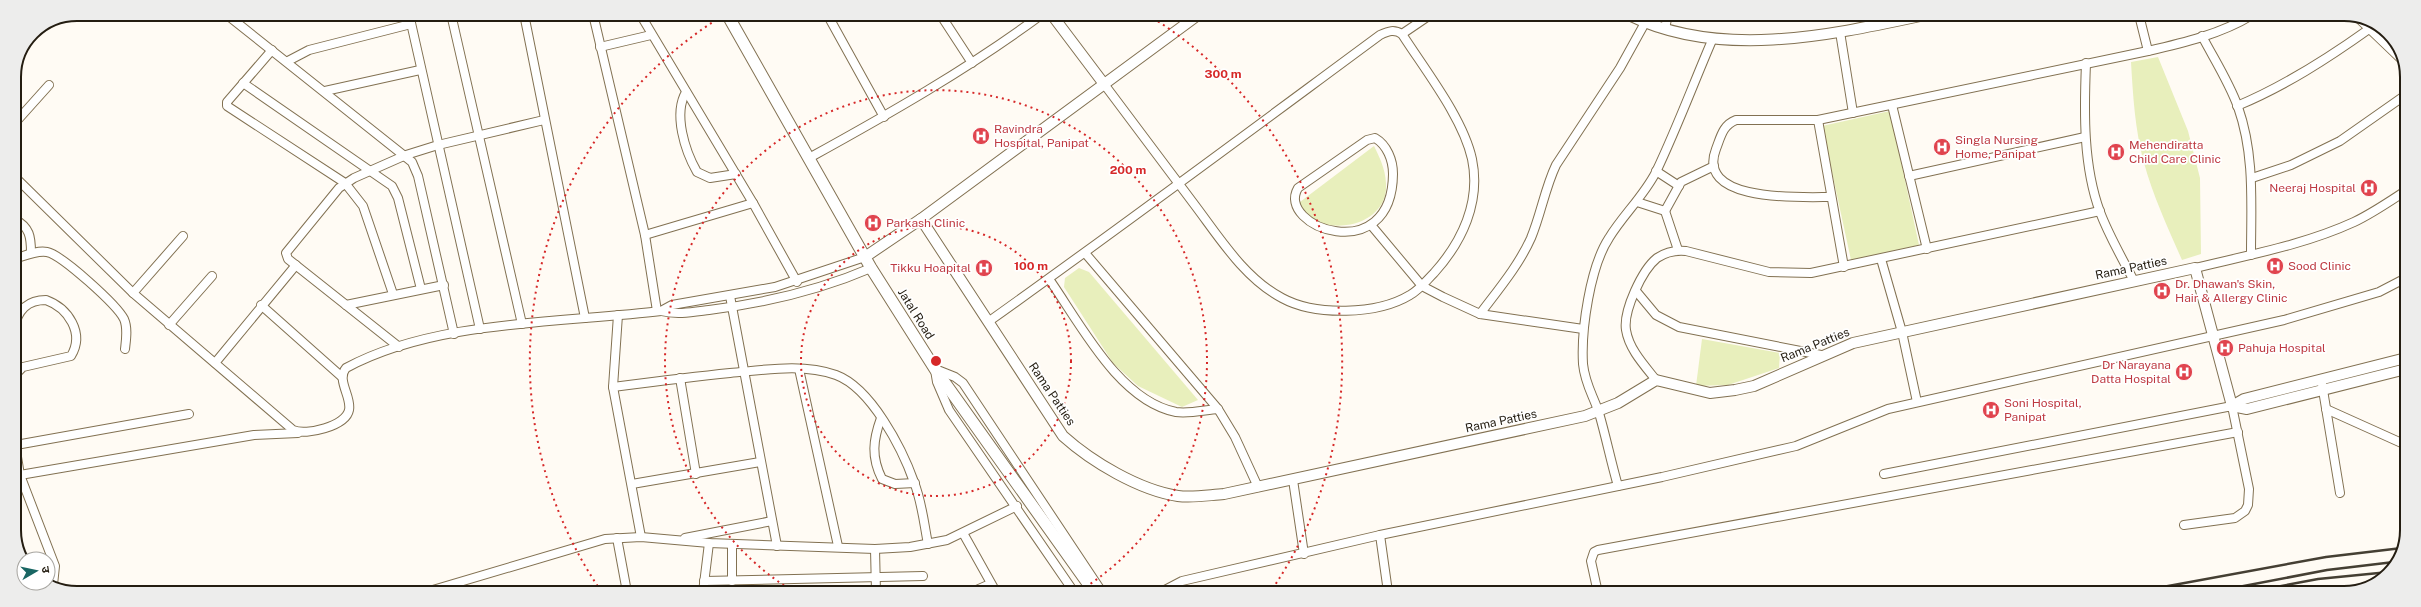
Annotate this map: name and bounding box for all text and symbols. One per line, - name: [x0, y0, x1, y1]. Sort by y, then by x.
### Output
- text: 300 m: [1205, 67, 1242, 81]
- place label: Ravindra Hospital, Panipat: [994, 122, 1089, 150]
- hospital icon: Ravindra Hospital, Panipat: [971, 126, 991, 146]
- place label: Singla Nursing Home, Panipat: [1955, 133, 2038, 161]
- hospital icon: Singla Nursing Home, Panipat: [1932, 137, 1952, 157]
- place label: Mehendiratta Child Care Clinic: [2129, 138, 2221, 166]
- hospital icon: Mehendiratta Child Care Clinic: [2106, 142, 2126, 162]
- text: 200 m: [1110, 163, 1146, 177]
- hospital icon: Neeraj Hospital: [2359, 178, 2379, 198]
- place label: Neeraj Hospital: [2269, 181, 2356, 195]
- hospital icon: Parkash Clinic: [863, 213, 883, 233]
- place label: Parkash Clinic: [886, 216, 965, 230]
- street label: Rama Patties: [2094, 254, 2168, 282]
- hospital icon: Sood Clinic: [2265, 256, 2285, 276]
- hospital icon: Tikku Hoapital: [974, 258, 994, 278]
- text: 100 m: [1014, 259, 1048, 273]
- place label: Sood Clinic: [2288, 259, 2351, 273]
- place label: Tikku Hoapital: [890, 261, 971, 275]
- place label: Dr. Dhawan's Skin, Hair & Allergy Clinic: [2175, 277, 2288, 305]
- hospital icon: Dr. Dhawan's Skin, Hair & Allergy Clinic: [2152, 281, 2172, 301]
- street label: Jatal Road: [895, 286, 937, 342]
- street label: Rama Patties: [1779, 325, 1851, 365]
- hospital icon: Pahuja Hospital: [2215, 338, 2235, 358]
- place label: Pahuja Hospital: [2238, 341, 2326, 355]
- centre of rings: [929, 354, 943, 368]
- place label: Dr Narayana Datta Hospital: [2091, 358, 2171, 386]
- street label: Rama Patties: [1026, 360, 1078, 428]
- hospital icon: Dr Narayana Datta Hospital: [2174, 362, 2194, 382]
- place label: Soni Hospital, Panipat: [2004, 396, 2082, 424]
- hospital icon: Soni Hospital, Panipat: [1981, 400, 2001, 420]
- street label: Rama Patties: [1464, 407, 1538, 435]
- north arrow: [16, 551, 56, 591]
- text: उ: [39, 565, 52, 574]

